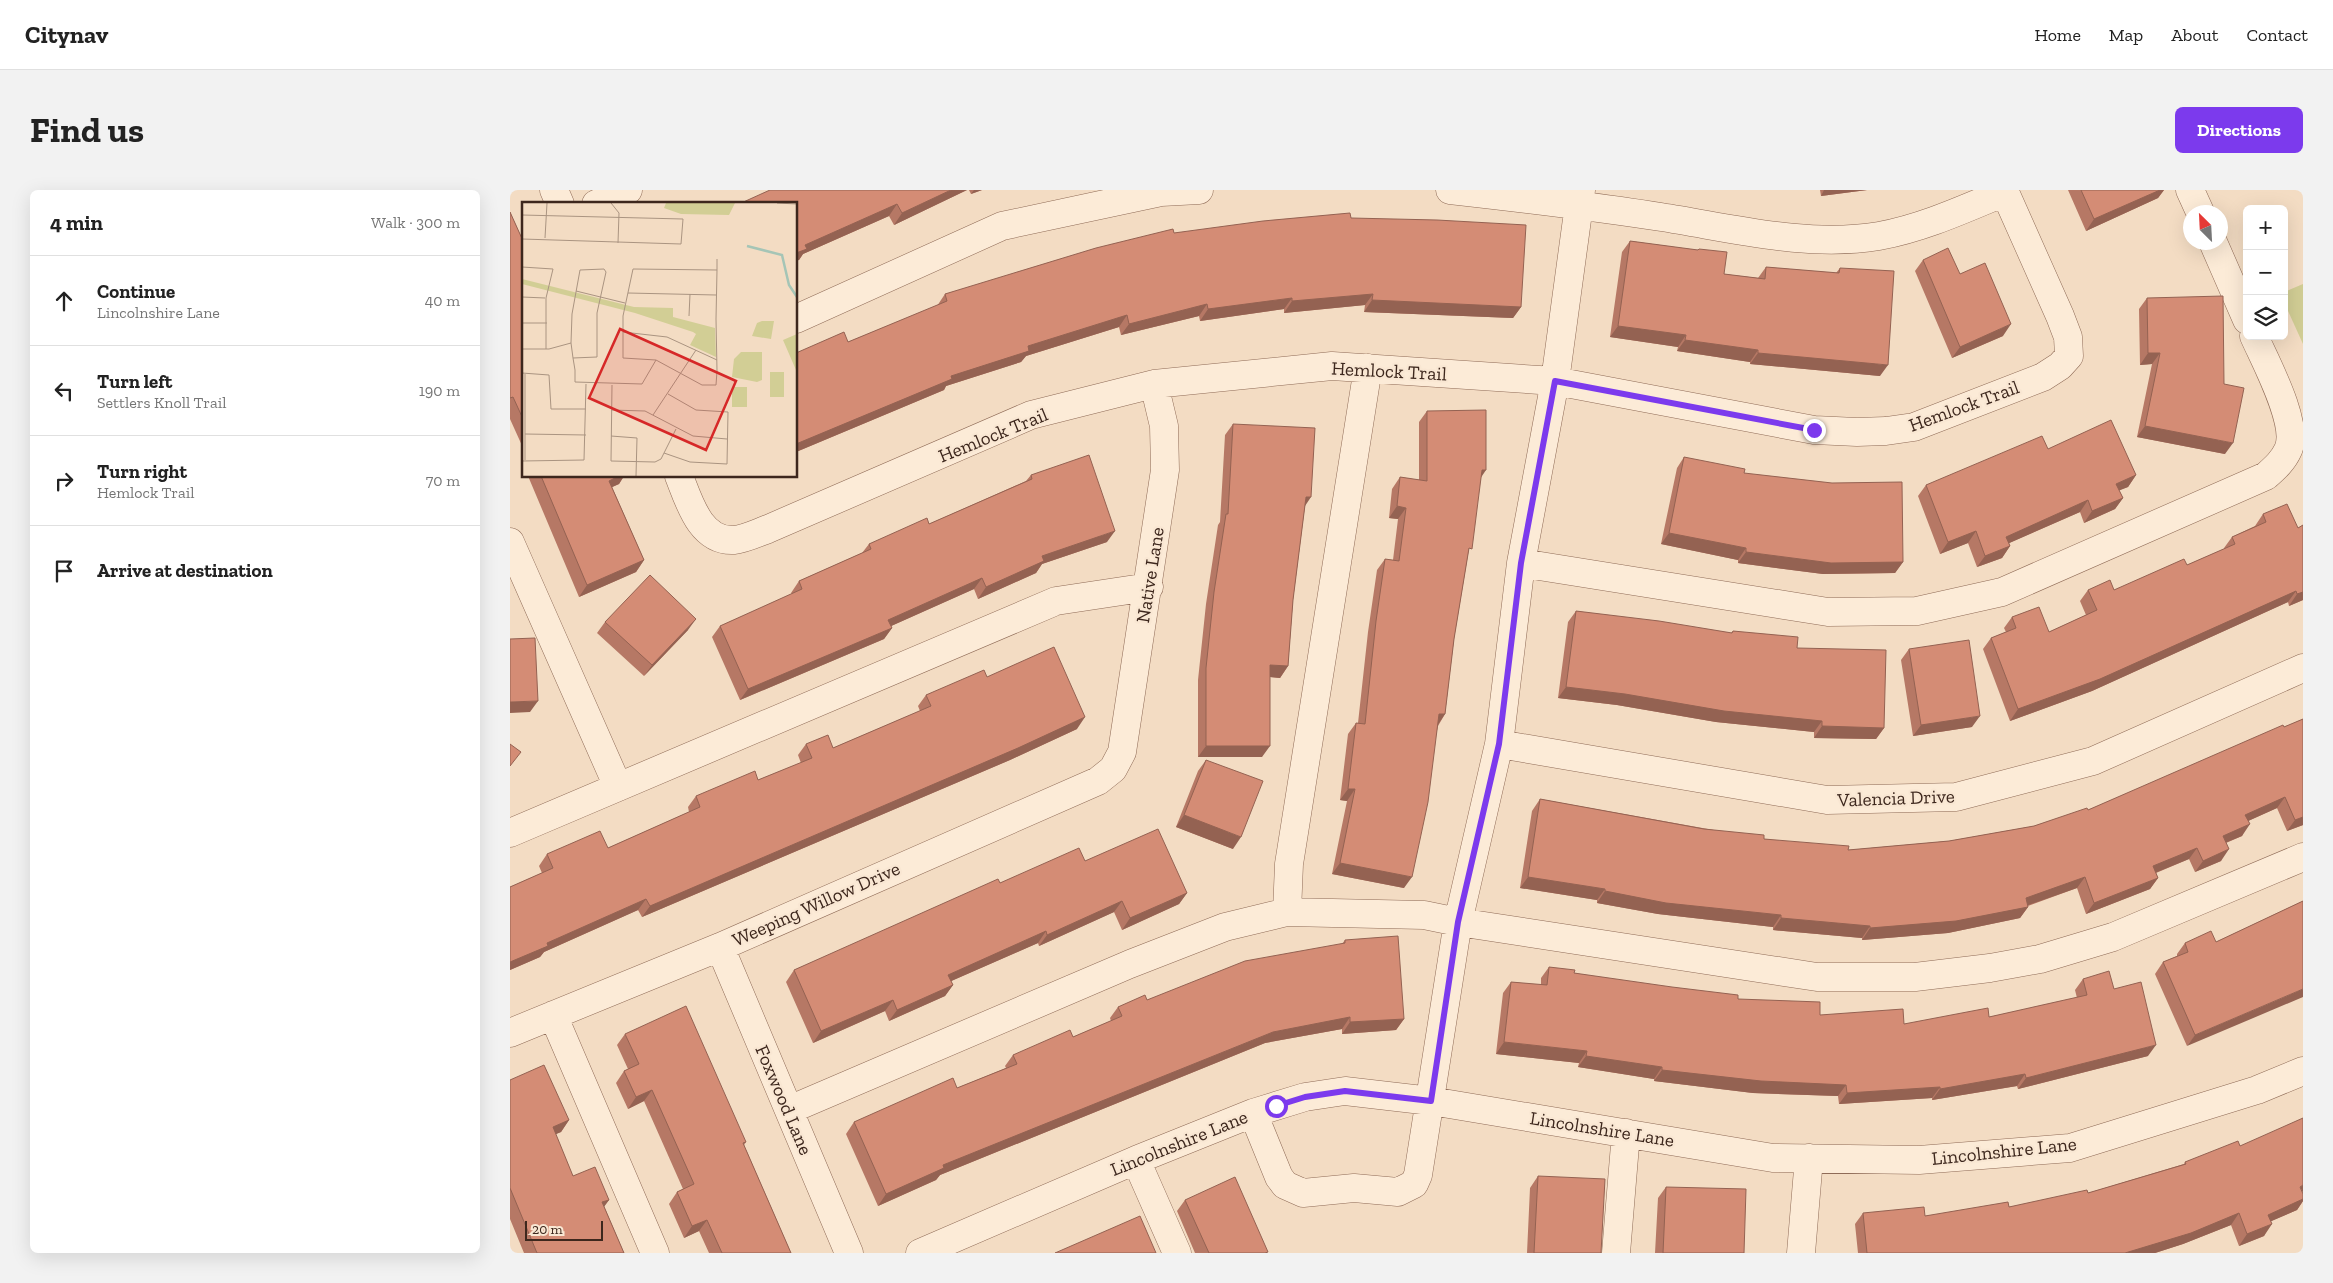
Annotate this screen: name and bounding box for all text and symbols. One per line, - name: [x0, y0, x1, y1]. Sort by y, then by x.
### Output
- text: Citynav: [25, 20, 108, 49]
- text: Home: [2034, 24, 2081, 46]
- text: Map: [2109, 24, 2143, 46]
- text: About: [2171, 24, 2218, 46]
- text: Contact: [2246, 24, 2308, 46]
- button: Directions: [2175, 107, 2303, 153]
- text: Find us: [30, 109, 144, 151]
- inset map: [522, 202, 798, 478]
- north arrow: [2183, 205, 2228, 250]
- map controls: [2243, 205, 2288, 340]
- button: +: [2243, 205, 2288, 250]
- text: 4 min: [50, 210, 103, 235]
- text: Walk · 300 m: [371, 213, 460, 232]
- button: −: [2243, 250, 2288, 295]
- text: Continue: [97, 280, 175, 303]
- icon: ahead: [50, 287, 78, 315]
- text: 40 m: [425, 291, 460, 310]
- button: layers: [2243, 295, 2288, 340]
- text: Lincolnshire Lane: [97, 303, 220, 322]
- street label: Hemlock Trail: [1331, 356, 1447, 386]
- text: Turn left: [97, 370, 172, 393]
- street label: Hemlock Trail: [1906, 375, 2022, 437]
- icon: left: [50, 377, 78, 405]
- text: 190 m: [419, 381, 460, 400]
- text: Settlers Knoll Trail: [97, 393, 226, 412]
- street label: Hemlock Trail: [935, 403, 1051, 467]
- route end: [1803, 419, 1826, 442]
- text: Turn right: [97, 460, 187, 483]
- icon: right: [50, 467, 78, 495]
- text: 70 m: [426, 471, 460, 490]
- text: Hemlock Trail: [97, 483, 194, 502]
- street label: Native Lane: [1131, 525, 1169, 625]
- icon: arrive: [50, 557, 78, 585]
- text: Arrive at destination: [97, 559, 273, 582]
- street label: Valencia Drive: [1836, 784, 1955, 812]
- street label: Weeping Willow Drive: [729, 857, 903, 951]
- street label: Foxwood Lane: [750, 1042, 818, 1159]
- route start: [1265, 1095, 1288, 1118]
- street label: Lincolnshire Lane: [1107, 1105, 1251, 1181]
- street label: Lincolnshire Lane: [1528, 1106, 1676, 1152]
- street label: Lincolnshire Lane: [1930, 1132, 2078, 1170]
- scale bar: [525, 1218, 602, 1241]
- text: 20 m: [532, 1221, 563, 1238]

